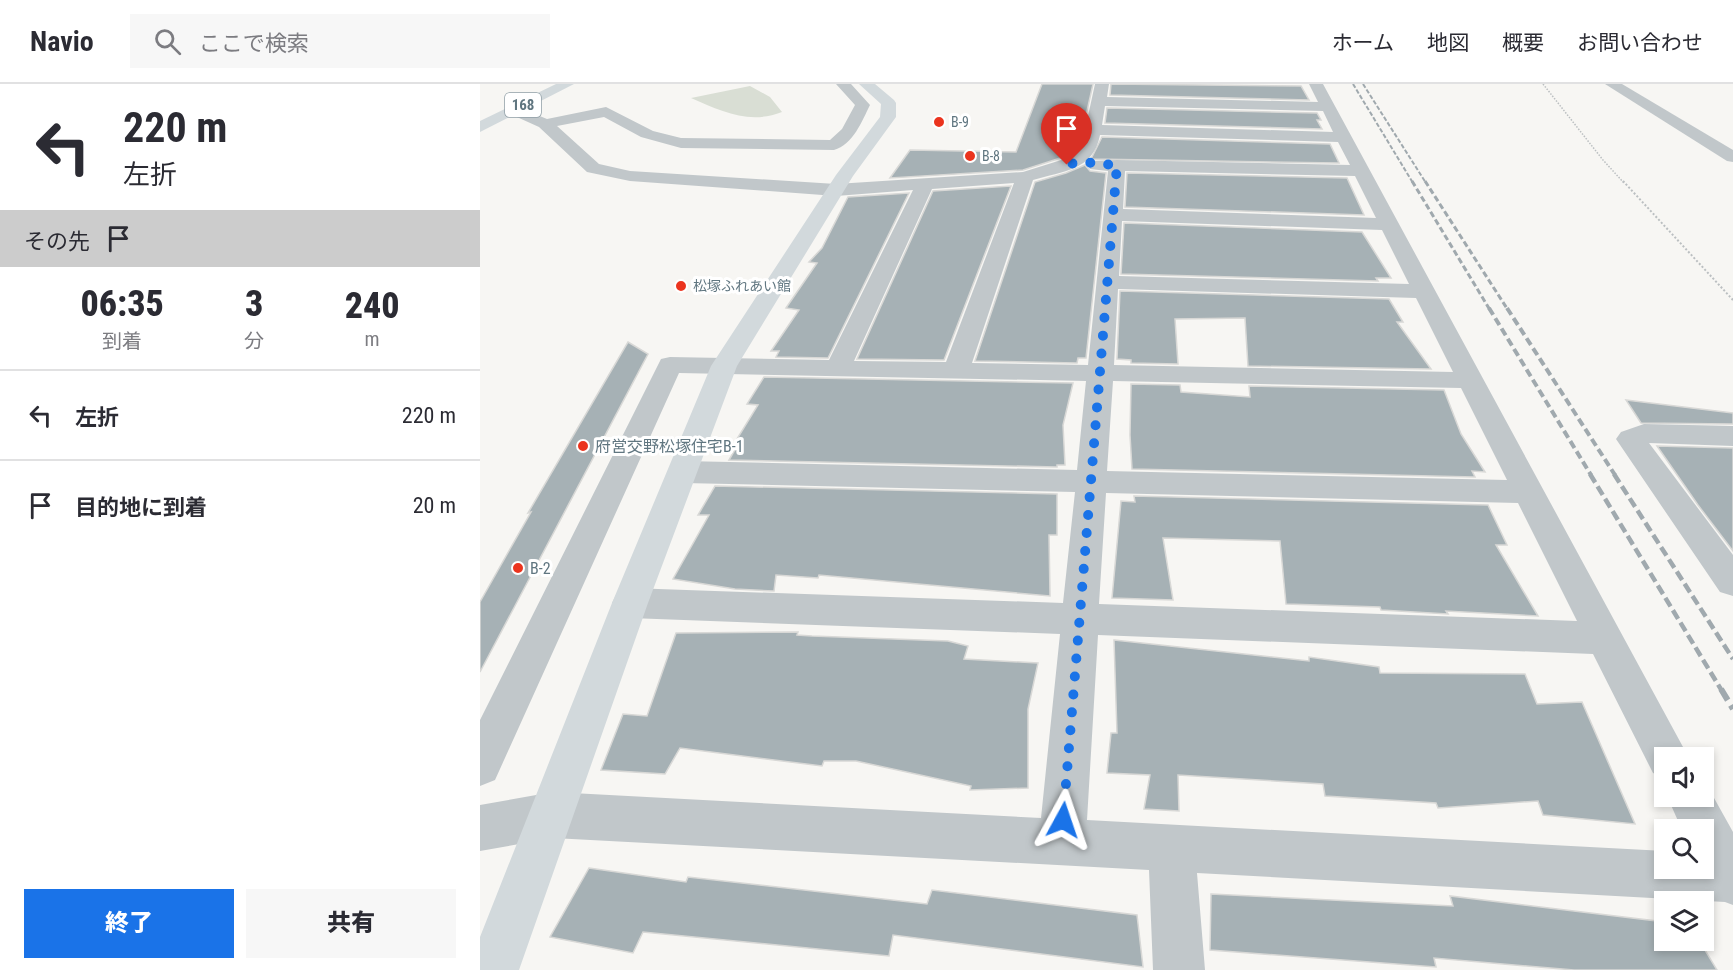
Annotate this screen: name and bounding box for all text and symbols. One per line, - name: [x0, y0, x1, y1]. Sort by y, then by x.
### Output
- search box: [130, 14, 550, 68]
- text: Navio: [30, 25, 94, 58]
- icon: search: [151, 25, 184, 58]
- text: ここで検索: [199, 31, 309, 56]
- text: ホーム: [1332, 31, 1394, 55]
- text: 地図: [1427, 31, 1469, 55]
- text: 概要: [1502, 31, 1544, 55]
- text: お問い合わせ: [1577, 31, 1703, 55]
- road number: 168: [505, 93, 541, 117]
- text: 220 m: [123, 103, 228, 152]
- pin: [1041, 103, 1092, 165]
- icon: left: [24, 108, 102, 186]
- icon: arrive: [1050, 112, 1083, 145]
- place label: B-9: [951, 114, 969, 130]
- marker: B-9: [932, 115, 946, 129]
- place label: B-8: [982, 148, 1000, 164]
- marker: B-8: [963, 149, 977, 163]
- text: 左折: [123, 159, 177, 191]
- icon: arrive: [102, 222, 135, 255]
- text: その先: [24, 229, 90, 254]
- place label: 松塚ふれあい館: [693, 278, 791, 294]
- marker: 松塚ふれあい館: [674, 279, 688, 293]
- text: 06:35: [80, 283, 164, 325]
- text: 3: [245, 283, 263, 325]
- text: 240: [345, 285, 400, 327]
- text: m: [365, 327, 380, 351]
- text: 到着: [102, 329, 142, 353]
- text: 分: [244, 329, 264, 353]
- icon: left: [24, 399, 57, 432]
- text: 220 m: [402, 403, 456, 428]
- text: 左折: [75, 405, 119, 430]
- place label: 府営交野松塚住宅B-1: [595, 437, 744, 456]
- marker: 府営交野松塚住宅B-1: [576, 439, 590, 453]
- icon: arrive: [24, 489, 57, 522]
- text: 20 m: [413, 493, 456, 518]
- text: 目的地に到着: [75, 495, 207, 520]
- place label: B-2: [530, 559, 551, 578]
- marker: B-2: [511, 561, 525, 575]
- map controls: [1654, 747, 1714, 951]
- button: sound: [1654, 747, 1714, 807]
- position arrow: [1031, 788, 1095, 852]
- button: search: [1654, 819, 1714, 879]
- button: 終了: [24, 889, 234, 958]
- button: 共有: [246, 889, 456, 958]
- button: layers: [1654, 891, 1714, 951]

